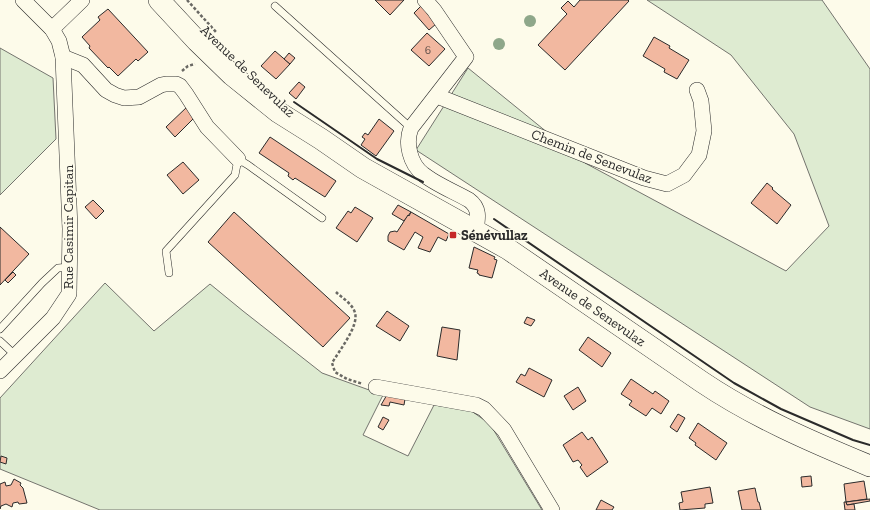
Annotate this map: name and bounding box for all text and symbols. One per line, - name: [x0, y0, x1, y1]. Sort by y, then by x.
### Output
- street label: Avenue de Senevulaz: [197, 22, 299, 121]
- house number: 6: [425, 43, 431, 57]
- street label: Chemin de Senevulaz: [529, 126, 655, 188]
- street label: Rue Casimir Capitan: [60, 165, 77, 289]
- place label: Sénévullaz: [461, 227, 528, 244]
- marker: Sénévullaz: [448, 230, 458, 240]
- street label: Avenue de Senevulaz: [537, 265, 649, 351]

